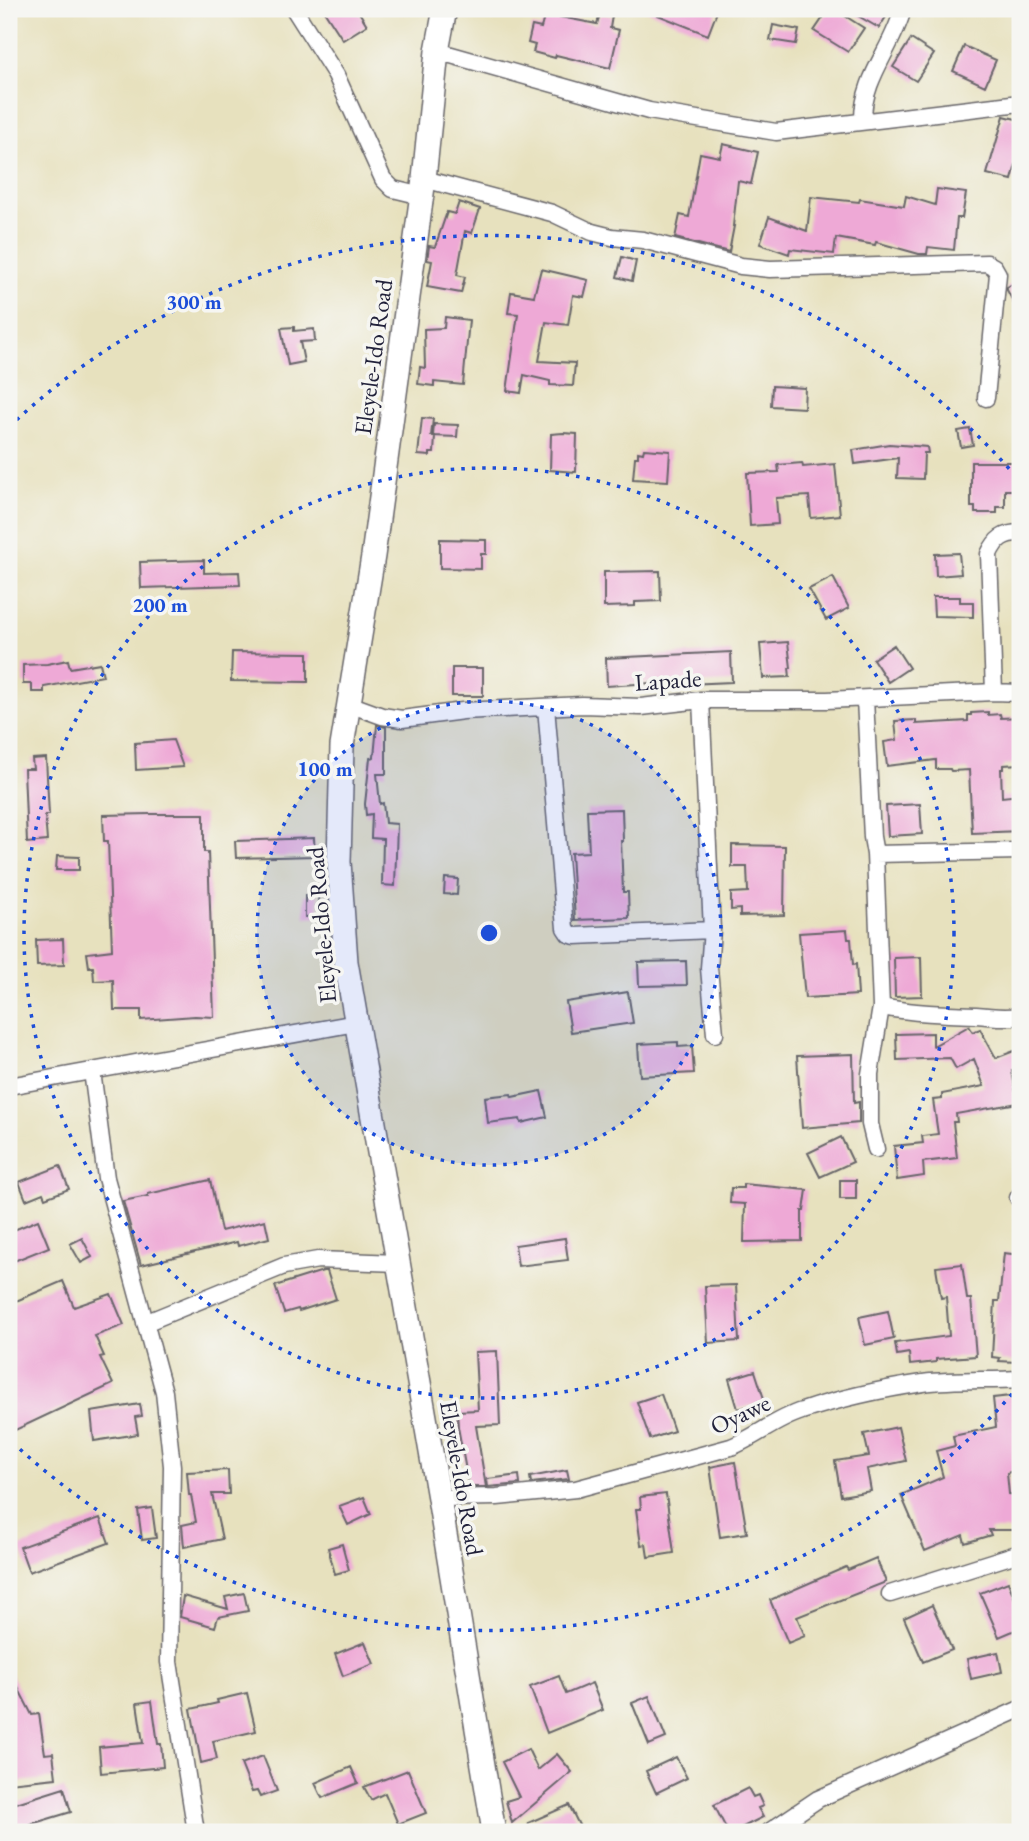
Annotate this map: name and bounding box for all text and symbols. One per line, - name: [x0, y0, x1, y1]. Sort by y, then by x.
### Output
- street label: Eleyele-Ido Road: [347, 276, 399, 437]
- text: 300 m: [166, 288, 222, 315]
- text: 200 m: [132, 591, 188, 618]
- street label: Lapade: [634, 662, 702, 698]
- text: 100 m: [297, 755, 353, 782]
- street label: Eleyele-Ido Road: [299, 845, 343, 1004]
- centre of rings: [477, 921, 501, 945]
- street label: Oyawe: [705, 1387, 775, 1441]
- street label: Eleyele-Ido Road: [433, 1398, 491, 1559]

